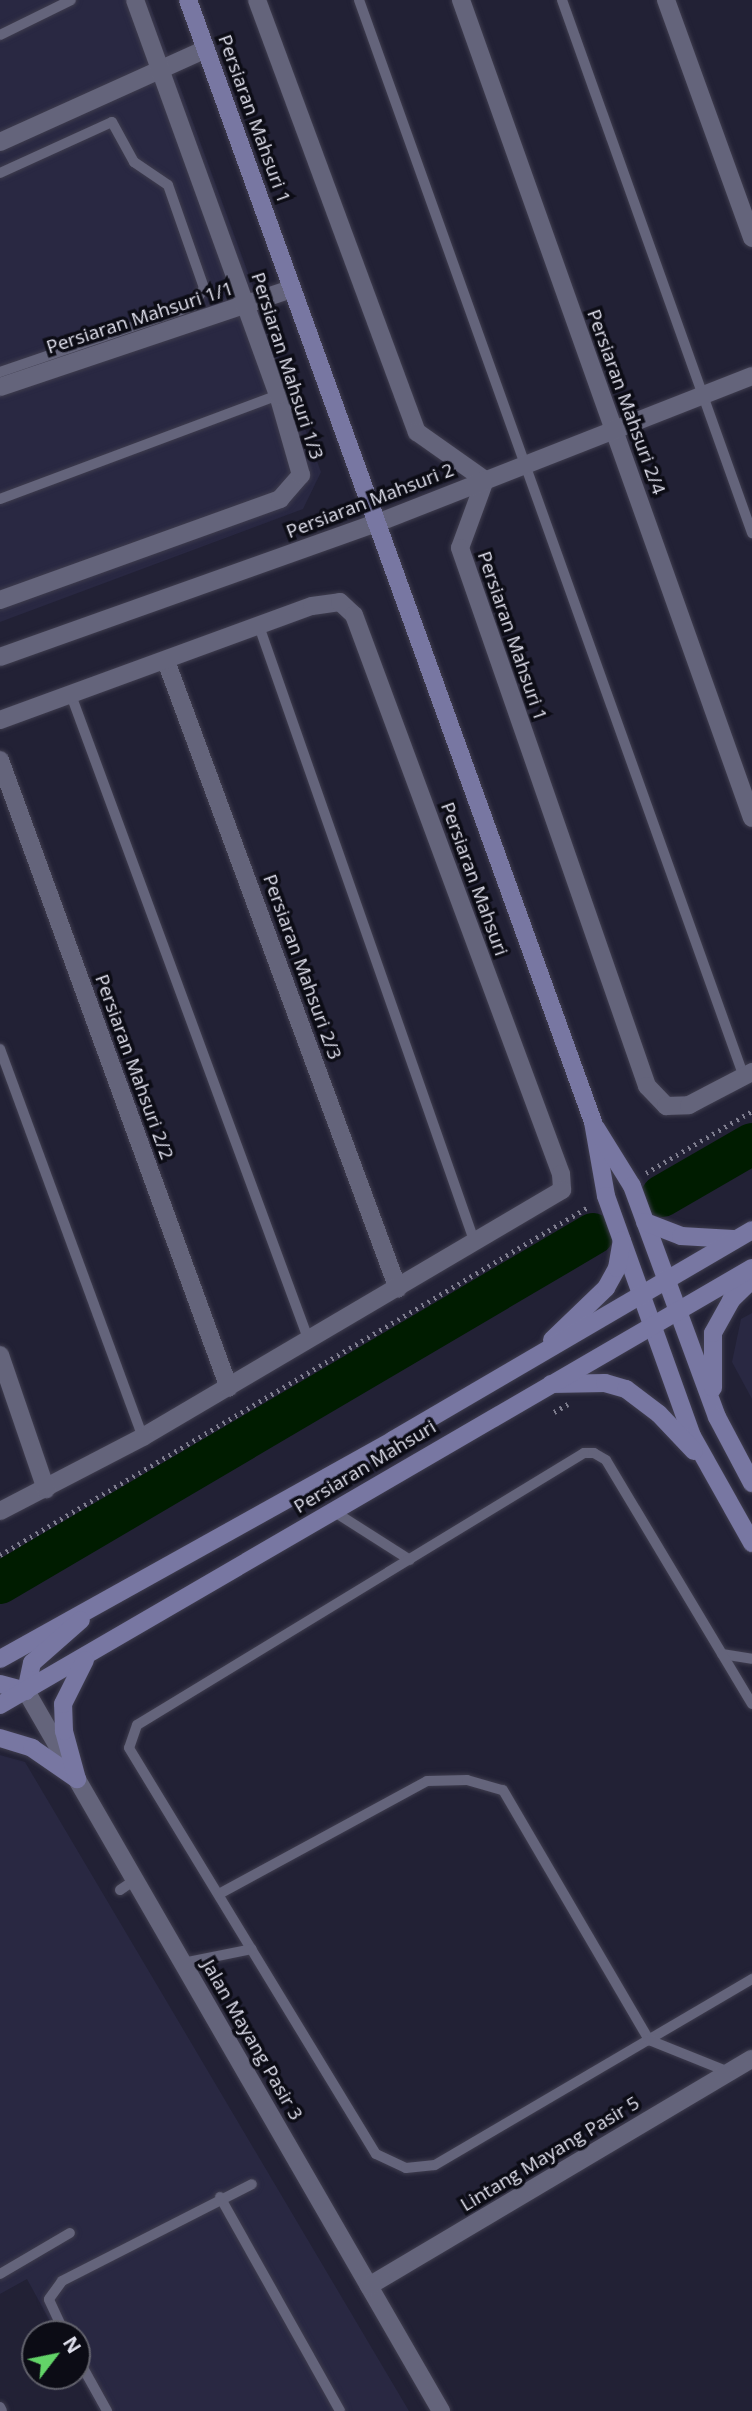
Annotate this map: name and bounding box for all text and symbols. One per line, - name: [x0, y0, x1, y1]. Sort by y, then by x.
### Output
- street label: Persiaran Mahsuri 1: [213, 32, 295, 206]
- street label: Persiaran Mahsuri 1/3: [246, 270, 328, 462]
- street label: Persiaran Mahsuri 1/1: [44, 277, 236, 359]
- street label: Persiaran Mahsuri 2/4: [582, 306, 670, 498]
- street label: Persiaran Mahsuri 2: [283, 459, 457, 543]
- street label: Persiaran Mahsuri 1: [472, 548, 552, 724]
- street label: Persiaran Mahsuri: [436, 799, 512, 959]
- street label: Persiaran Mahsuri 2/3: [258, 871, 346, 1063]
- street label: Persiaran Mahsuri 2/2: [90, 971, 178, 1163]
- street label: Persiaran Mahsuri: [290, 1416, 440, 1518]
- street label: Jalan Mayang Pasir 3: [197, 1956, 307, 2124]
- street label: Lintang Mayang Pasir 5: [456, 2092, 644, 2216]
- north arrow: [21, 2320, 91, 2390]
- text: N: [57, 2331, 87, 2358]

